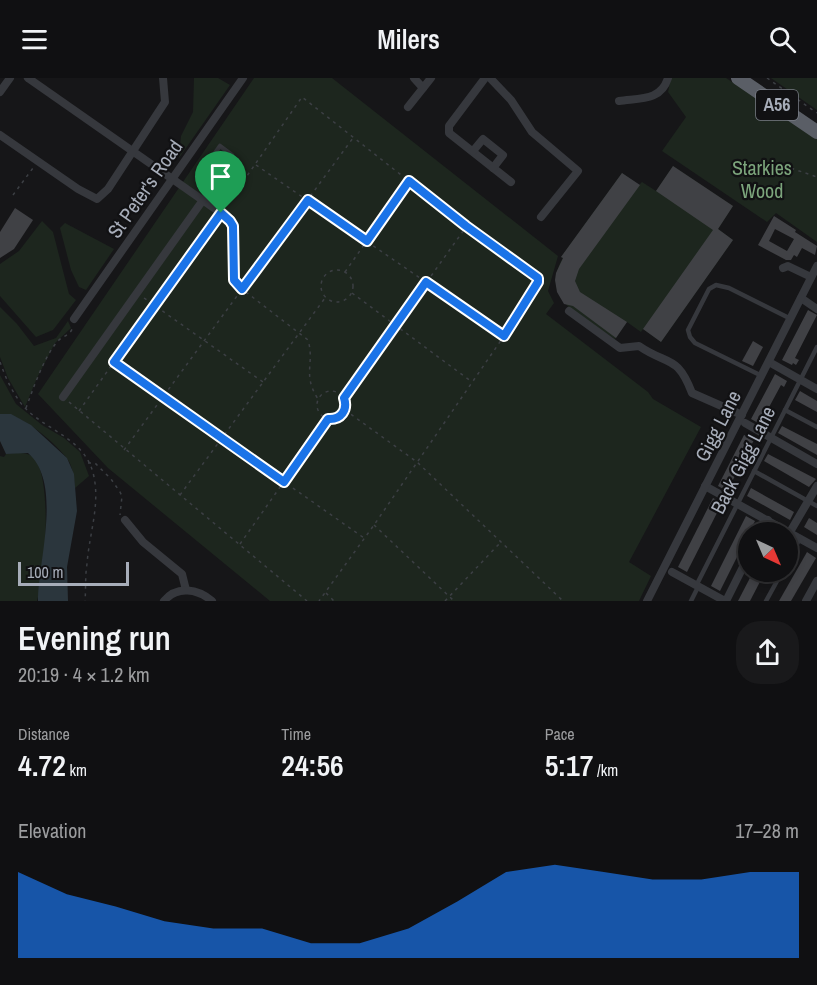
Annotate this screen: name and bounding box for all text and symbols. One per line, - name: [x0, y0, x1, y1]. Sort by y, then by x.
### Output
- text: Milers: [377, 21, 440, 57]
- icon: menu: [18, 23, 51, 56]
- icon: search: [766, 23, 799, 56]
- road number: A56: [756, 90, 798, 120]
- street label: St Peter's Road: [101, 134, 188, 243]
- pin: [195, 151, 246, 213]
- park label: Starkies Wood: [732, 154, 792, 204]
- icon: arrive: [204, 160, 237, 193]
- street label: Gigg Lane: [688, 386, 747, 466]
- street label: Back Gigg Lane: [704, 401, 781, 518]
- north arrow: [738, 522, 798, 582]
- map controls: [738, 522, 798, 582]
- scale bar: [18, 559, 129, 586]
- text: 100 m: [27, 561, 63, 583]
- text: Evening run: [18, 616, 171, 660]
- button: share: [736, 621, 799, 684]
- text: 20:19 · 4 × 1.2 km: [18, 661, 150, 688]
- text: Distance: [18, 723, 70, 745]
- text: Time: [281, 723, 311, 745]
- text: Pace: [545, 723, 575, 745]
- text: 4.72: [18, 745, 66, 785]
- text: 24:56: [281, 745, 344, 785]
- text: 5:17: [545, 745, 593, 785]
- text: km: [66, 759, 87, 781]
- text: /km: [593, 759, 618, 781]
- text: Elevation: [18, 817, 86, 844]
- text: 17–28 m: [735, 817, 799, 844]

